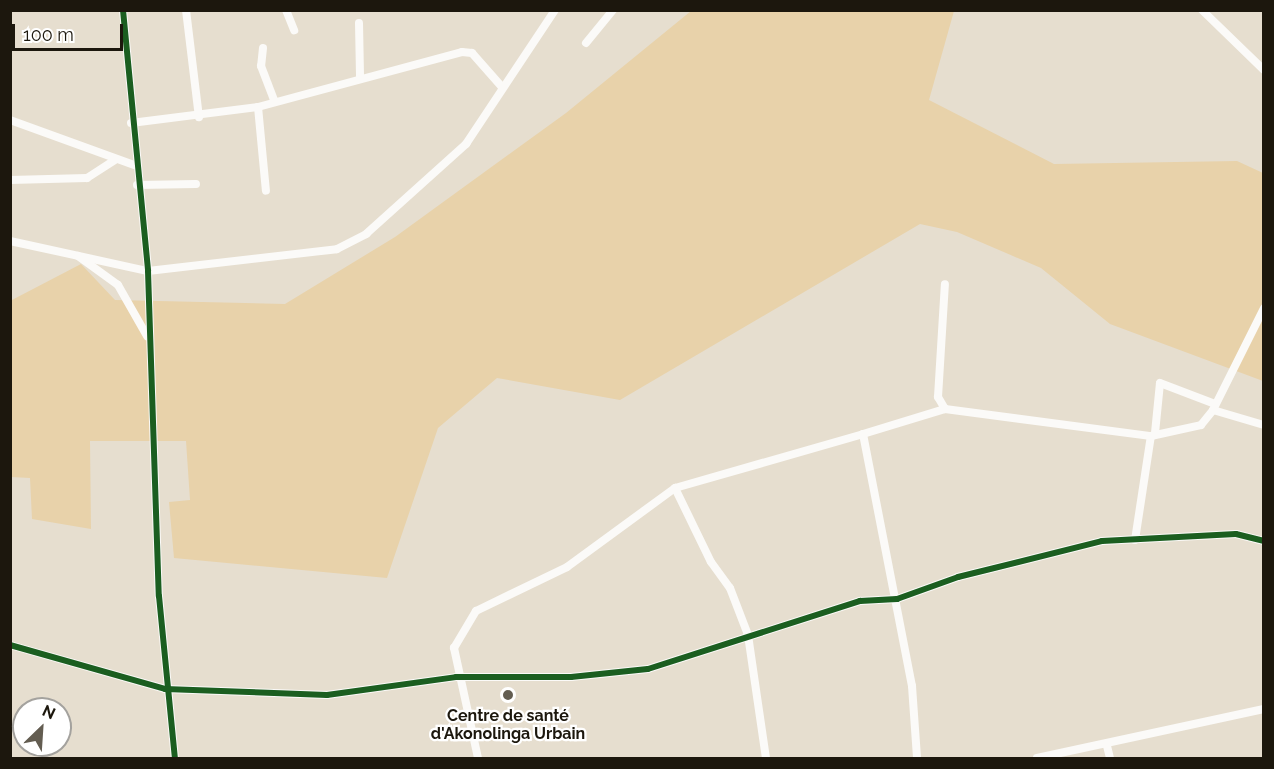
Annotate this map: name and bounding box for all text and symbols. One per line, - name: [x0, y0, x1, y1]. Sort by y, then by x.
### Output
- scale bar: [15, 12, 126, 50]
- text: 100 m: [23, 24, 74, 45]
- marker: Centre de santé d'Akonolinga Urbain: [499, 686, 517, 704]
- north arrow: [12, 697, 72, 757]
- text: N: [39, 701, 59, 723]
- place label: Centre de santé d'Akonolinga Urbain: [431, 706, 585, 744]

